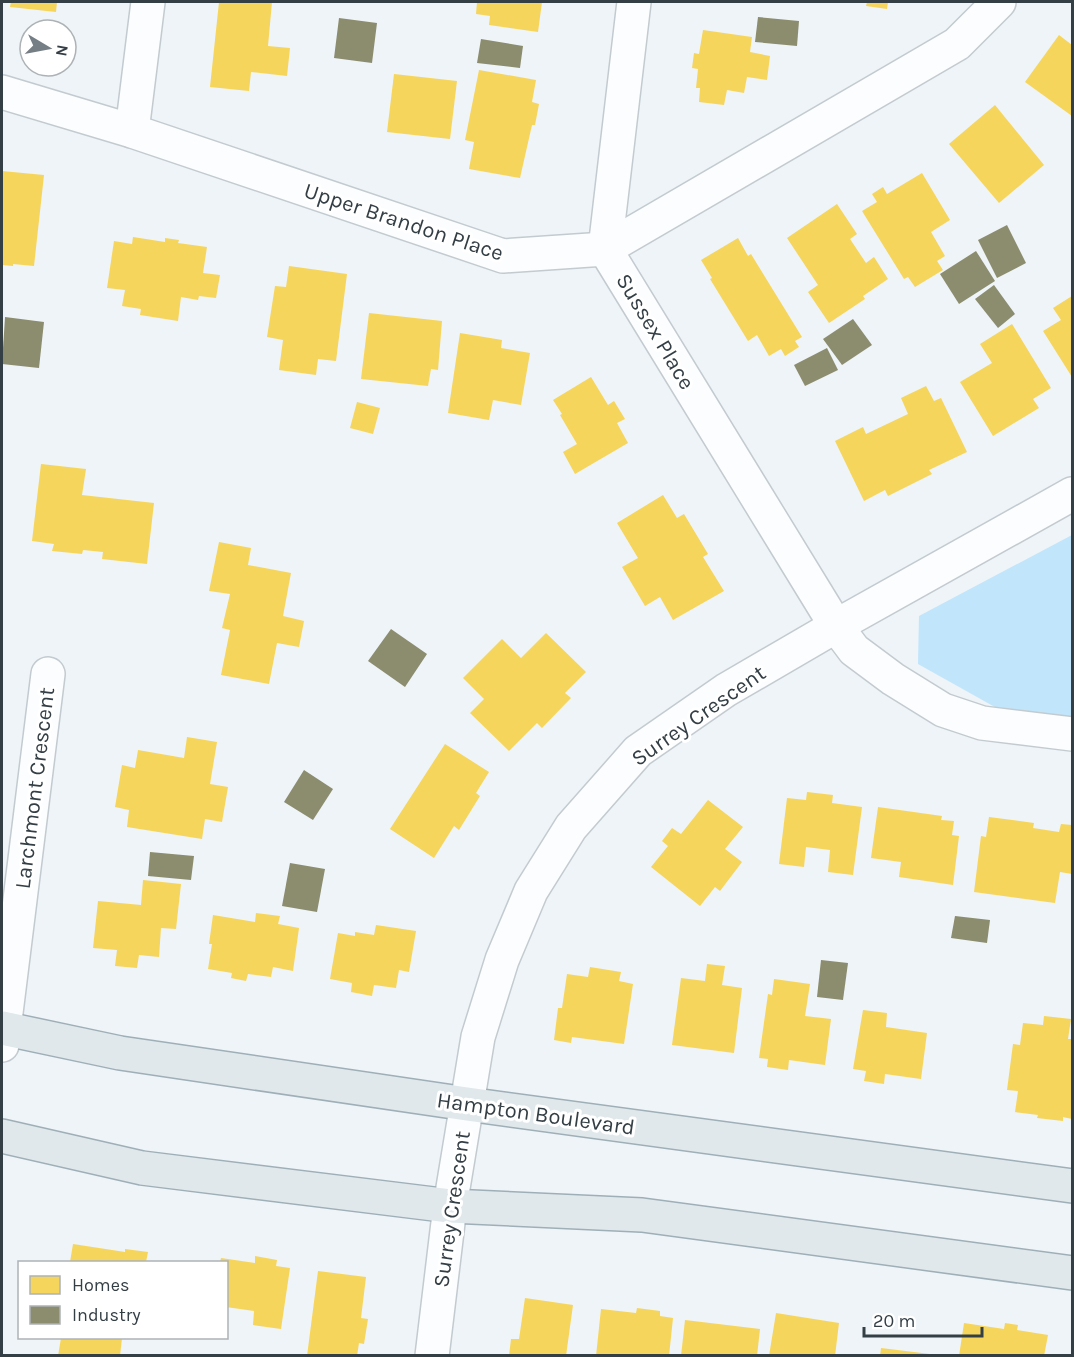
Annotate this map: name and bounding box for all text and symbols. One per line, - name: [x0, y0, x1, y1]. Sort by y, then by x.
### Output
- north arrow: [18, 18, 78, 78]
- text: N: [52, 43, 73, 58]
- street label: Upper Brandon Place: [301, 177, 507, 266]
- street label: Sussex Place: [610, 269, 700, 394]
- street label: Surrey Crescent: [626, 660, 771, 772]
- street label: Larchmont Crescent: [10, 686, 60, 890]
- street label: Hampton Boulevard: [435, 1087, 637, 1141]
- street label: Surrey Crescent: [428, 1129, 476, 1289]
- legend: [18, 1261, 228, 1339]
- text: Homes: [72, 1274, 129, 1296]
- scale bar: [864, 1300, 982, 1338]
- text: Industry: [72, 1304, 141, 1326]
- text: 20 m: [873, 1310, 915, 1332]

